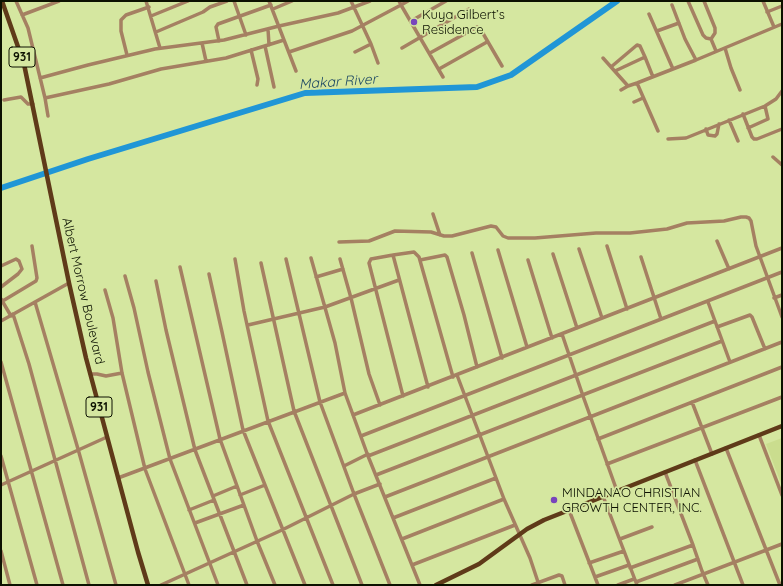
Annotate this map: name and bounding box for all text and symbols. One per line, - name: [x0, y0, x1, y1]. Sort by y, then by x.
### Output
- place label: Kuya Gilbert’s Residence: [422, 7, 505, 38]
- marker: Kuya Gilbert’s Residence: [409, 17, 419, 27]
- road number: 931: [9, 47, 35, 67]
- water label: Makar River: [298, 71, 378, 93]
- street label: Albert Morrow Boulevard: [59, 216, 107, 366]
- road number: 931: [86, 397, 112, 417]
- place label: MINDANAO CHRISTIAN GROWTH CENTER, INC.: [562, 485, 702, 516]
- marker: MINDANAO CHRISTIAN GROWTH CENTER, INC.: [549, 495, 559, 505]

